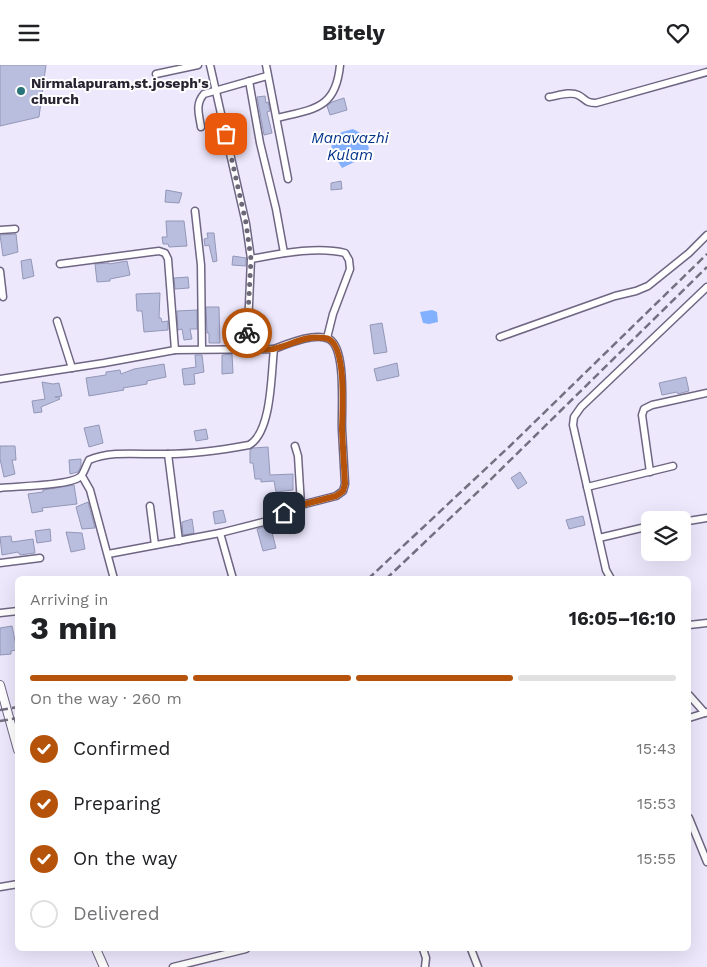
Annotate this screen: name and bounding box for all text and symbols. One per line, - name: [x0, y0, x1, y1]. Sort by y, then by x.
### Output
- icon: menu: [15, 19, 43, 47]
- icon: heart: [664, 19, 692, 47]
- text: Bitely: [322, 20, 385, 45]
- place label: Nirmalapuram,st.joseph's church: [31, 75, 209, 107]
- marker: Nirmalapuram,st.joseph's church: [15, 85, 27, 97]
- pin: [205, 113, 247, 155]
- icon: bag: [212, 120, 240, 148]
- water label: Manavazhi Kulam: [311, 129, 390, 164]
- courier: [222, 308, 272, 358]
- icon: bike: [233, 319, 261, 347]
- pin: [263, 492, 305, 534]
- icon: home: [270, 499, 298, 527]
- map controls: [641, 511, 691, 561]
- button: layers: [641, 511, 691, 561]
- text: Arriving in: [30, 590, 108, 609]
- text: 16:05–16:10: [569, 607, 676, 630]
- text: 3 min: [30, 609, 117, 647]
- text: On the way · 260 m: [30, 689, 182, 708]
- icon: check: [30, 735, 58, 763]
- text: Confirmed: [73, 737, 170, 760]
- text: 15:43: [637, 739, 676, 758]
- icon: check: [30, 790, 58, 818]
- text: Preparing: [73, 792, 160, 815]
- text: 15:53: [637, 794, 676, 813]
- icon: check: [30, 845, 58, 873]
- text: On the way: [73, 847, 177, 870]
- text: 15:55: [637, 849, 676, 868]
- text: Delivered: [73, 902, 160, 925]

